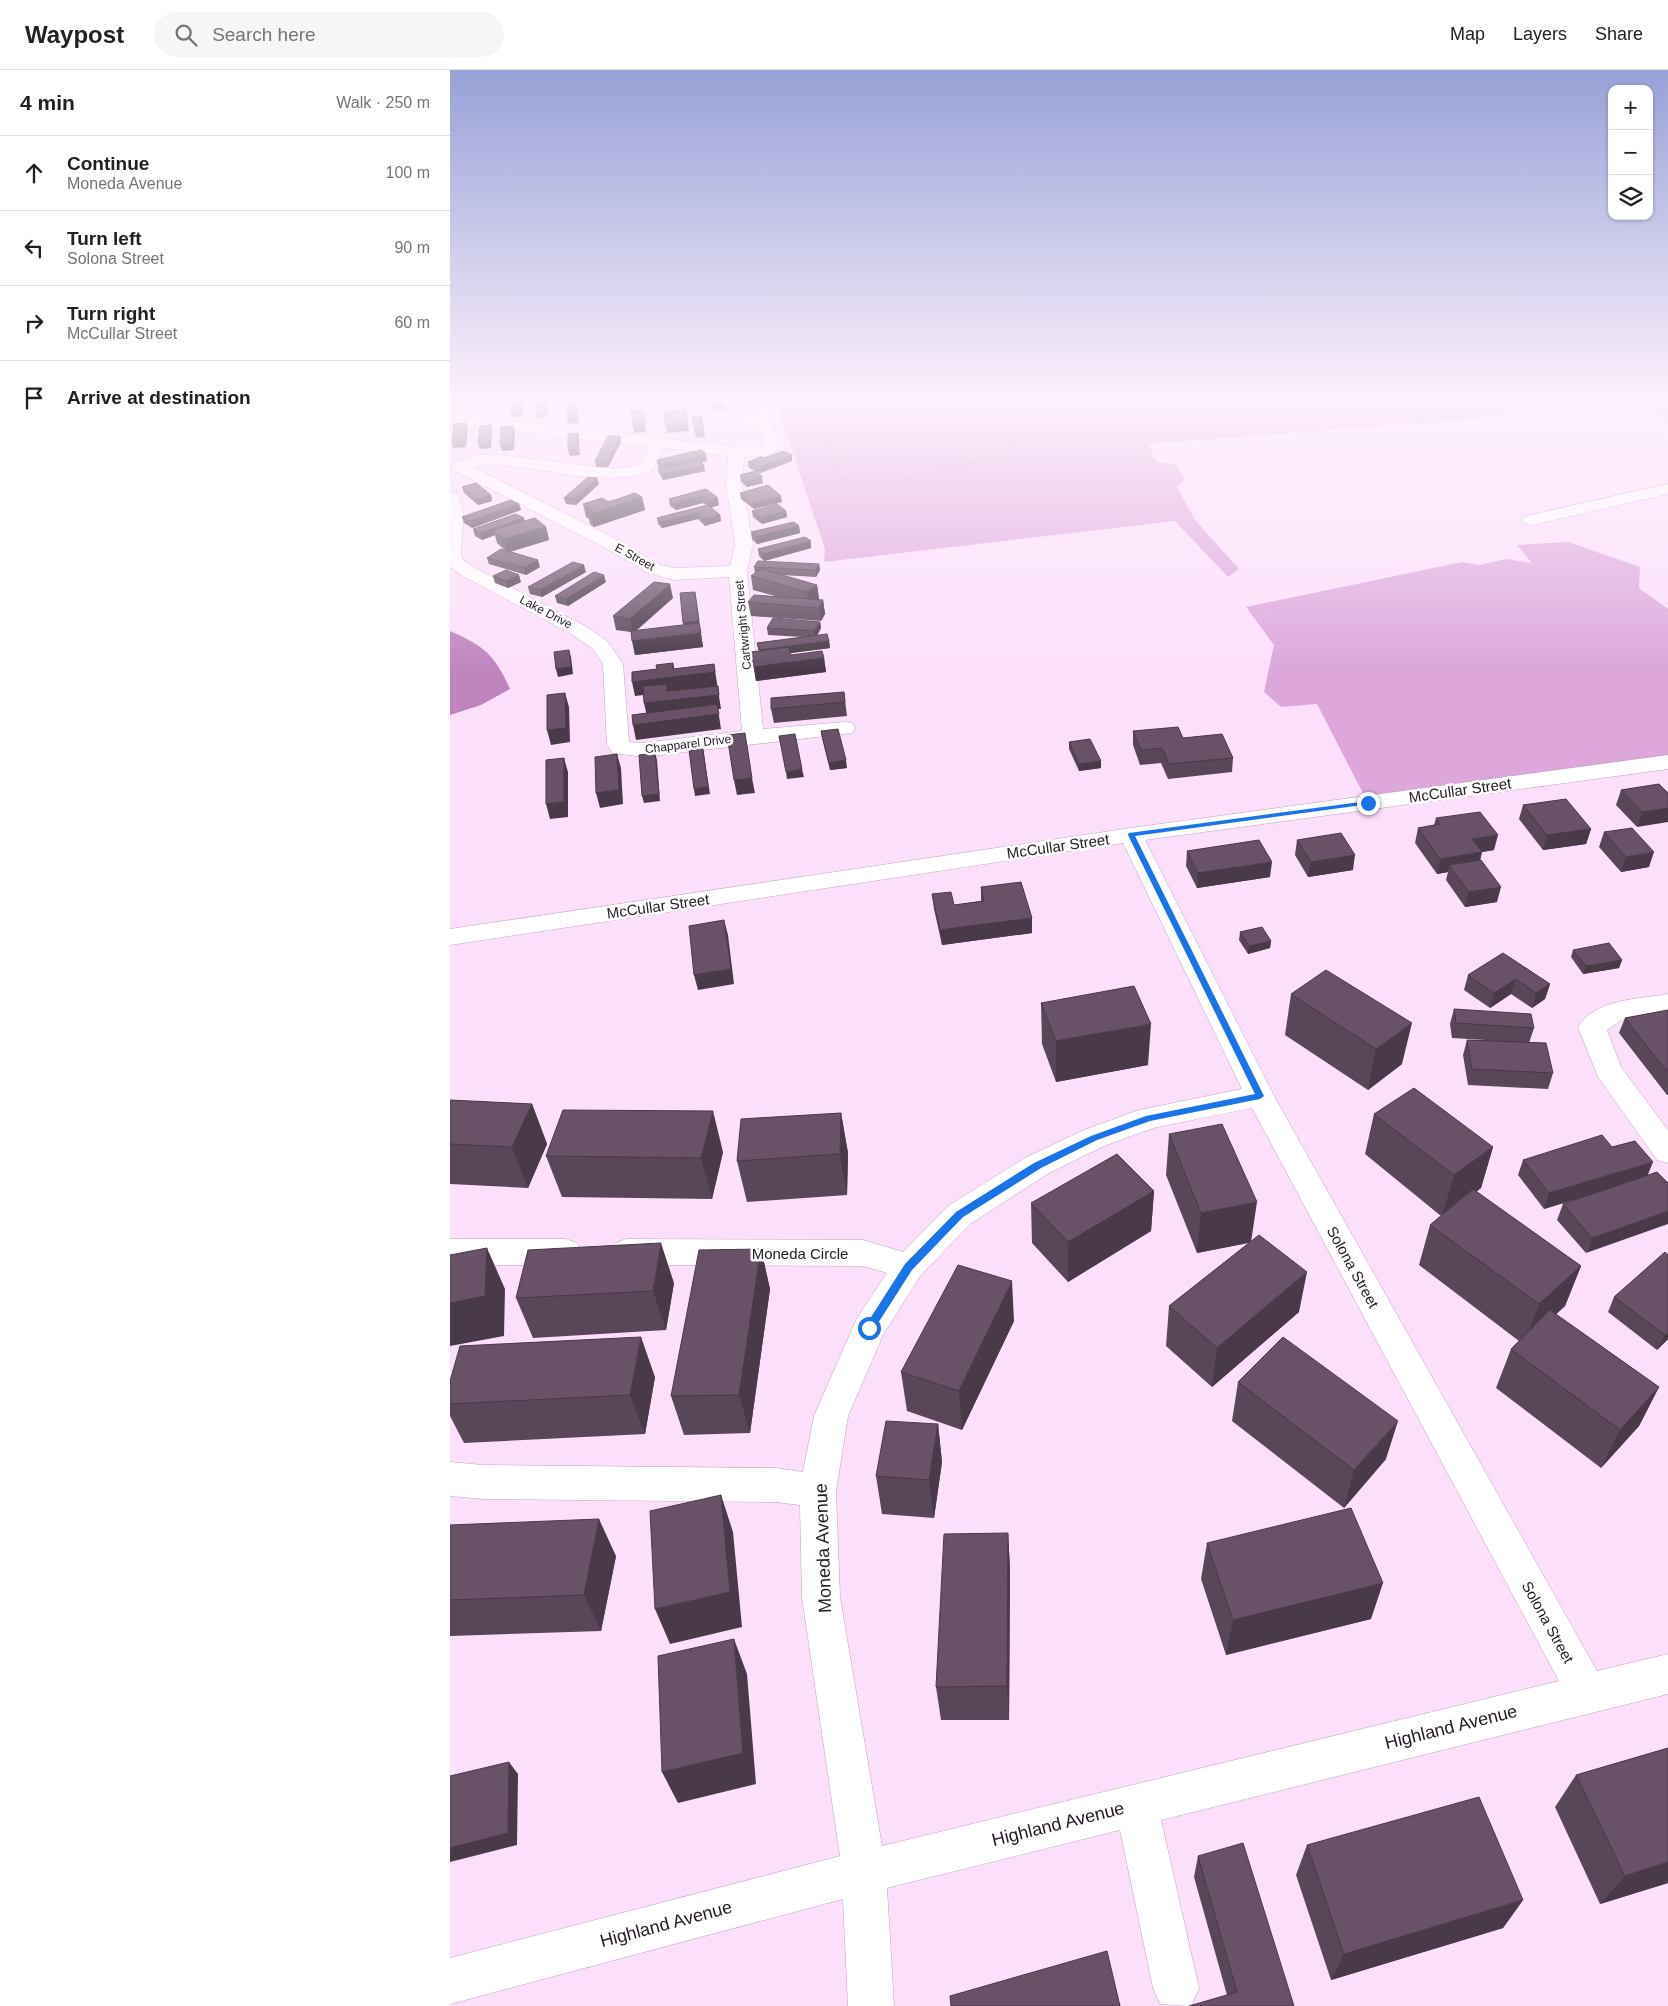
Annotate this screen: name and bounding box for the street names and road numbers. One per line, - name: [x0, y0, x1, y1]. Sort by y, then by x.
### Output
- street label: E Street: [613, 540, 658, 574]
- street label: Cartwright Street: [732, 579, 754, 670]
- street label: Lake Drive: [517, 592, 575, 632]
- street label: Chapparel Drive: [644, 732, 732, 756]
- street label: McCullar Street: [1408, 774, 1513, 806]
- street label: McCullar Street: [1006, 830, 1111, 862]
- street label: McCullar Street: [606, 890, 711, 922]
- street label: Solona Street: [1324, 1223, 1383, 1312]
- street label: Moneda Circle: [752, 1245, 848, 1262]
- street label: Moneda Avenue: [811, 1483, 835, 1613]
- street label: Solona Street: [1519, 1578, 1578, 1667]
- street label: Highland Avenue: [1383, 1701, 1519, 1753]
- street label: Highland Avenue: [990, 1798, 1126, 1850]
- street label: Highland Avenue: [598, 1897, 734, 1951]

